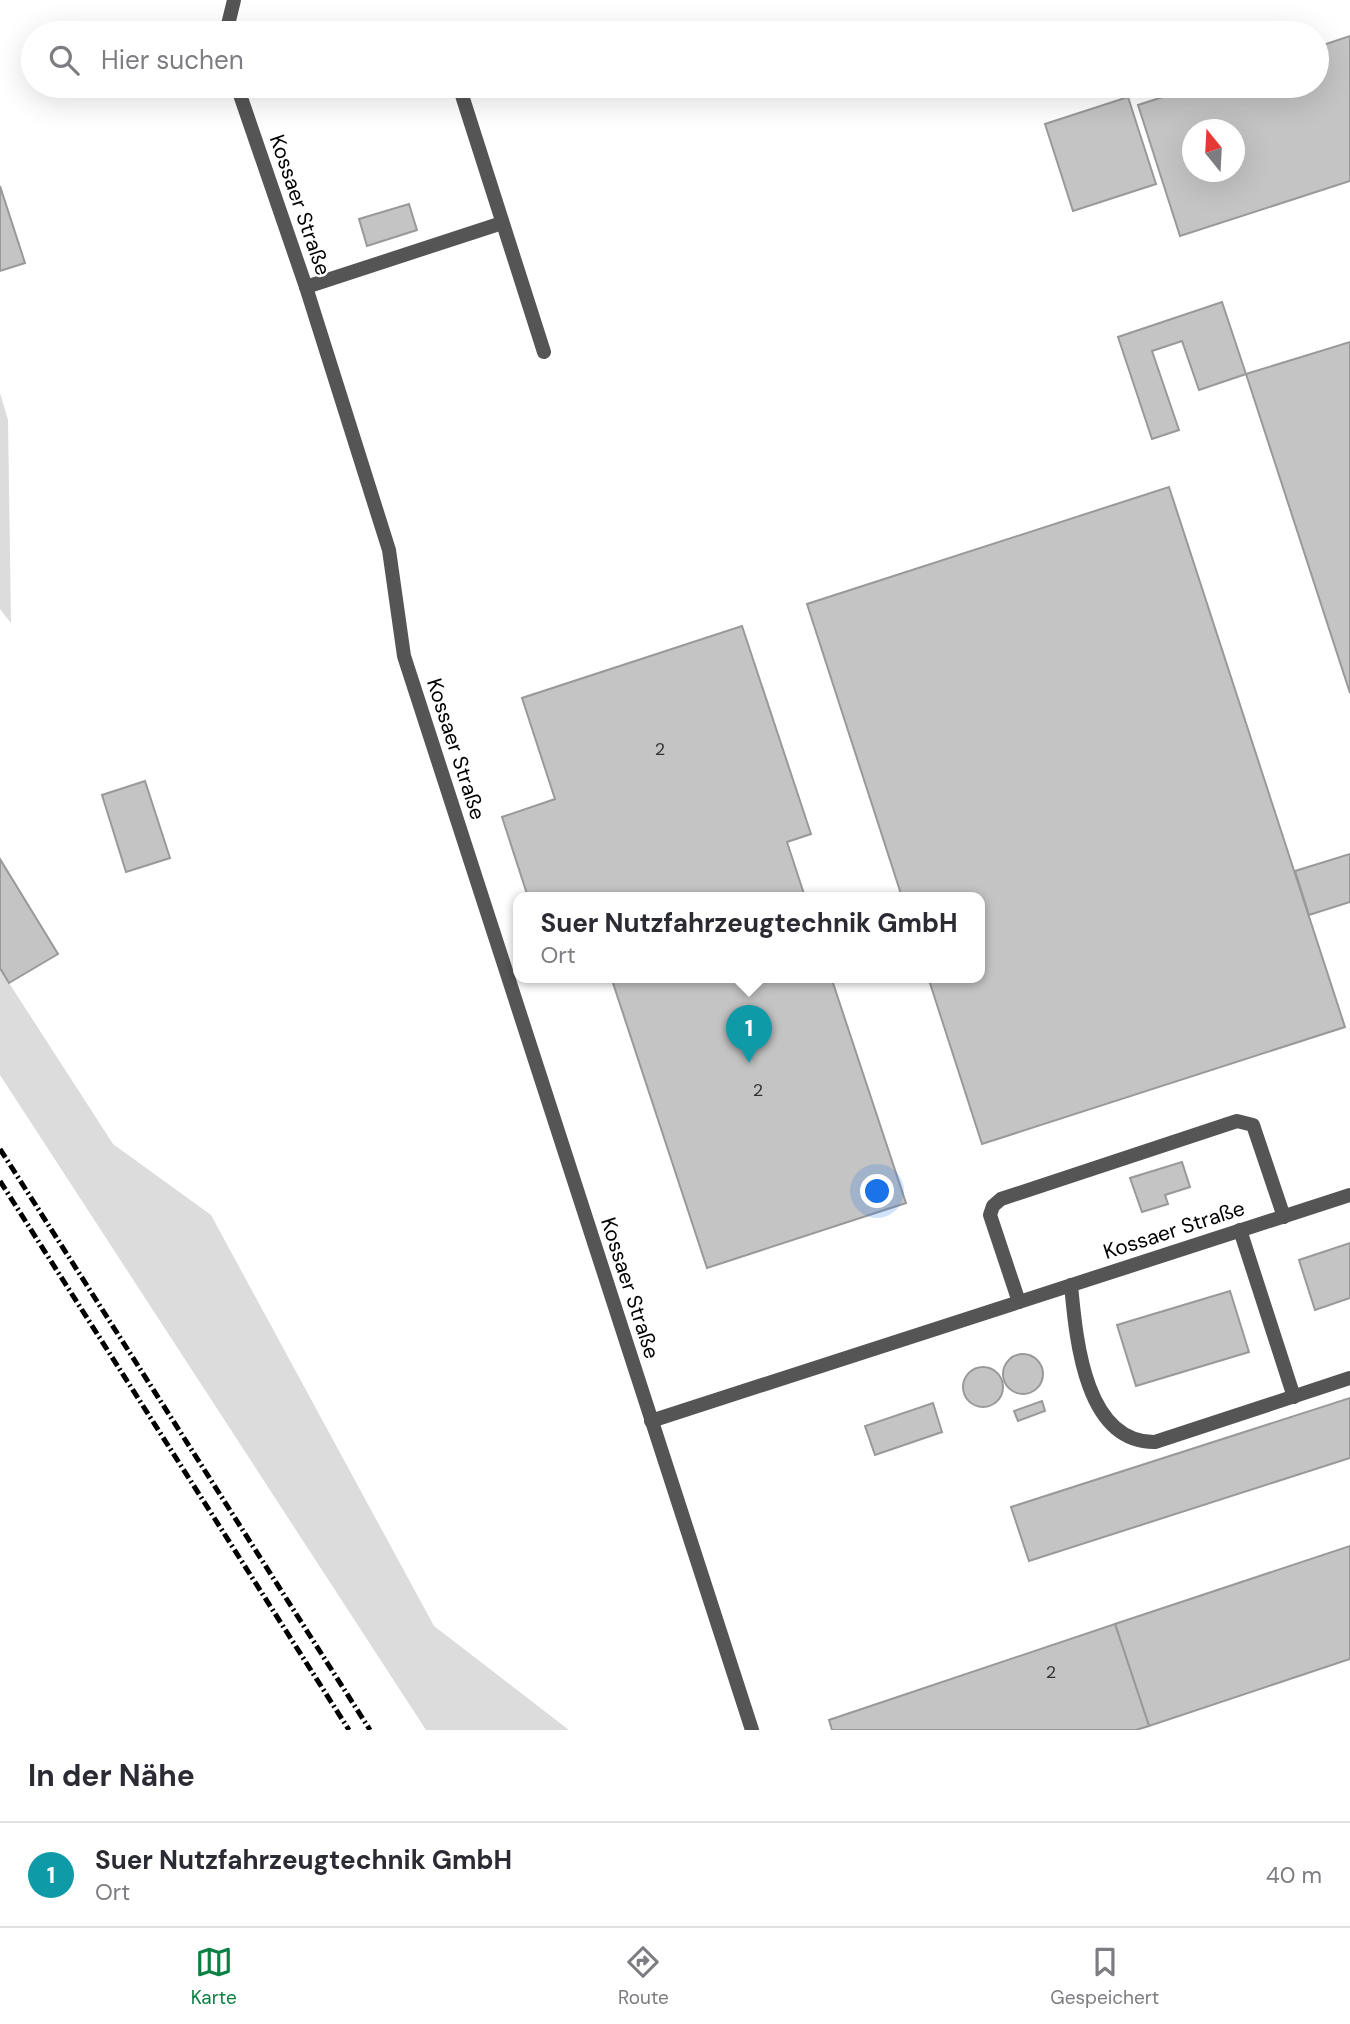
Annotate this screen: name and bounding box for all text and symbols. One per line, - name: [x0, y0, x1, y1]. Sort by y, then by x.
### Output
- search box: [21, 21, 1329, 98]
- icon: search: [45, 41, 83, 79]
- text: Hier suchen: [101, 43, 244, 77]
- north arrow: [1182, 119, 1245, 182]
- street label: Kossaer Straße: [263, 131, 337, 279]
- street label: Kossaer Straße: [420, 675, 492, 823]
- house number: 2: [655, 737, 665, 761]
- popup: [513, 892, 985, 983]
- text: Suer Nutzfahrzeugtechnik GmbH: [540, 906, 958, 940]
- text: Ort: [540, 940, 576, 970]
- pin: 1: [726, 1005, 772, 1063]
- house number: 2: [753, 1078, 763, 1102]
- your location: [860, 1174, 894, 1208]
- street label: Kossaer Straße: [1100, 1194, 1248, 1266]
- street label: Kossaer Straße: [594, 1214, 666, 1362]
- house number: 2: [1046, 1660, 1056, 1684]
- text: In der Nähe: [28, 1756, 195, 1795]
- text: Suer Nutzfahrzeugtechnik GmbH: [95, 1843, 512, 1877]
- text: 1: [47, 1860, 55, 1890]
- text: 40 m: [1266, 1860, 1322, 1890]
- text: Ort: [95, 1877, 130, 1907]
- tab: Karte: [191, 1943, 237, 2010]
- tab: Route: [618, 1943, 669, 2010]
- tab: Gespeichert: [1050, 1943, 1159, 2010]

